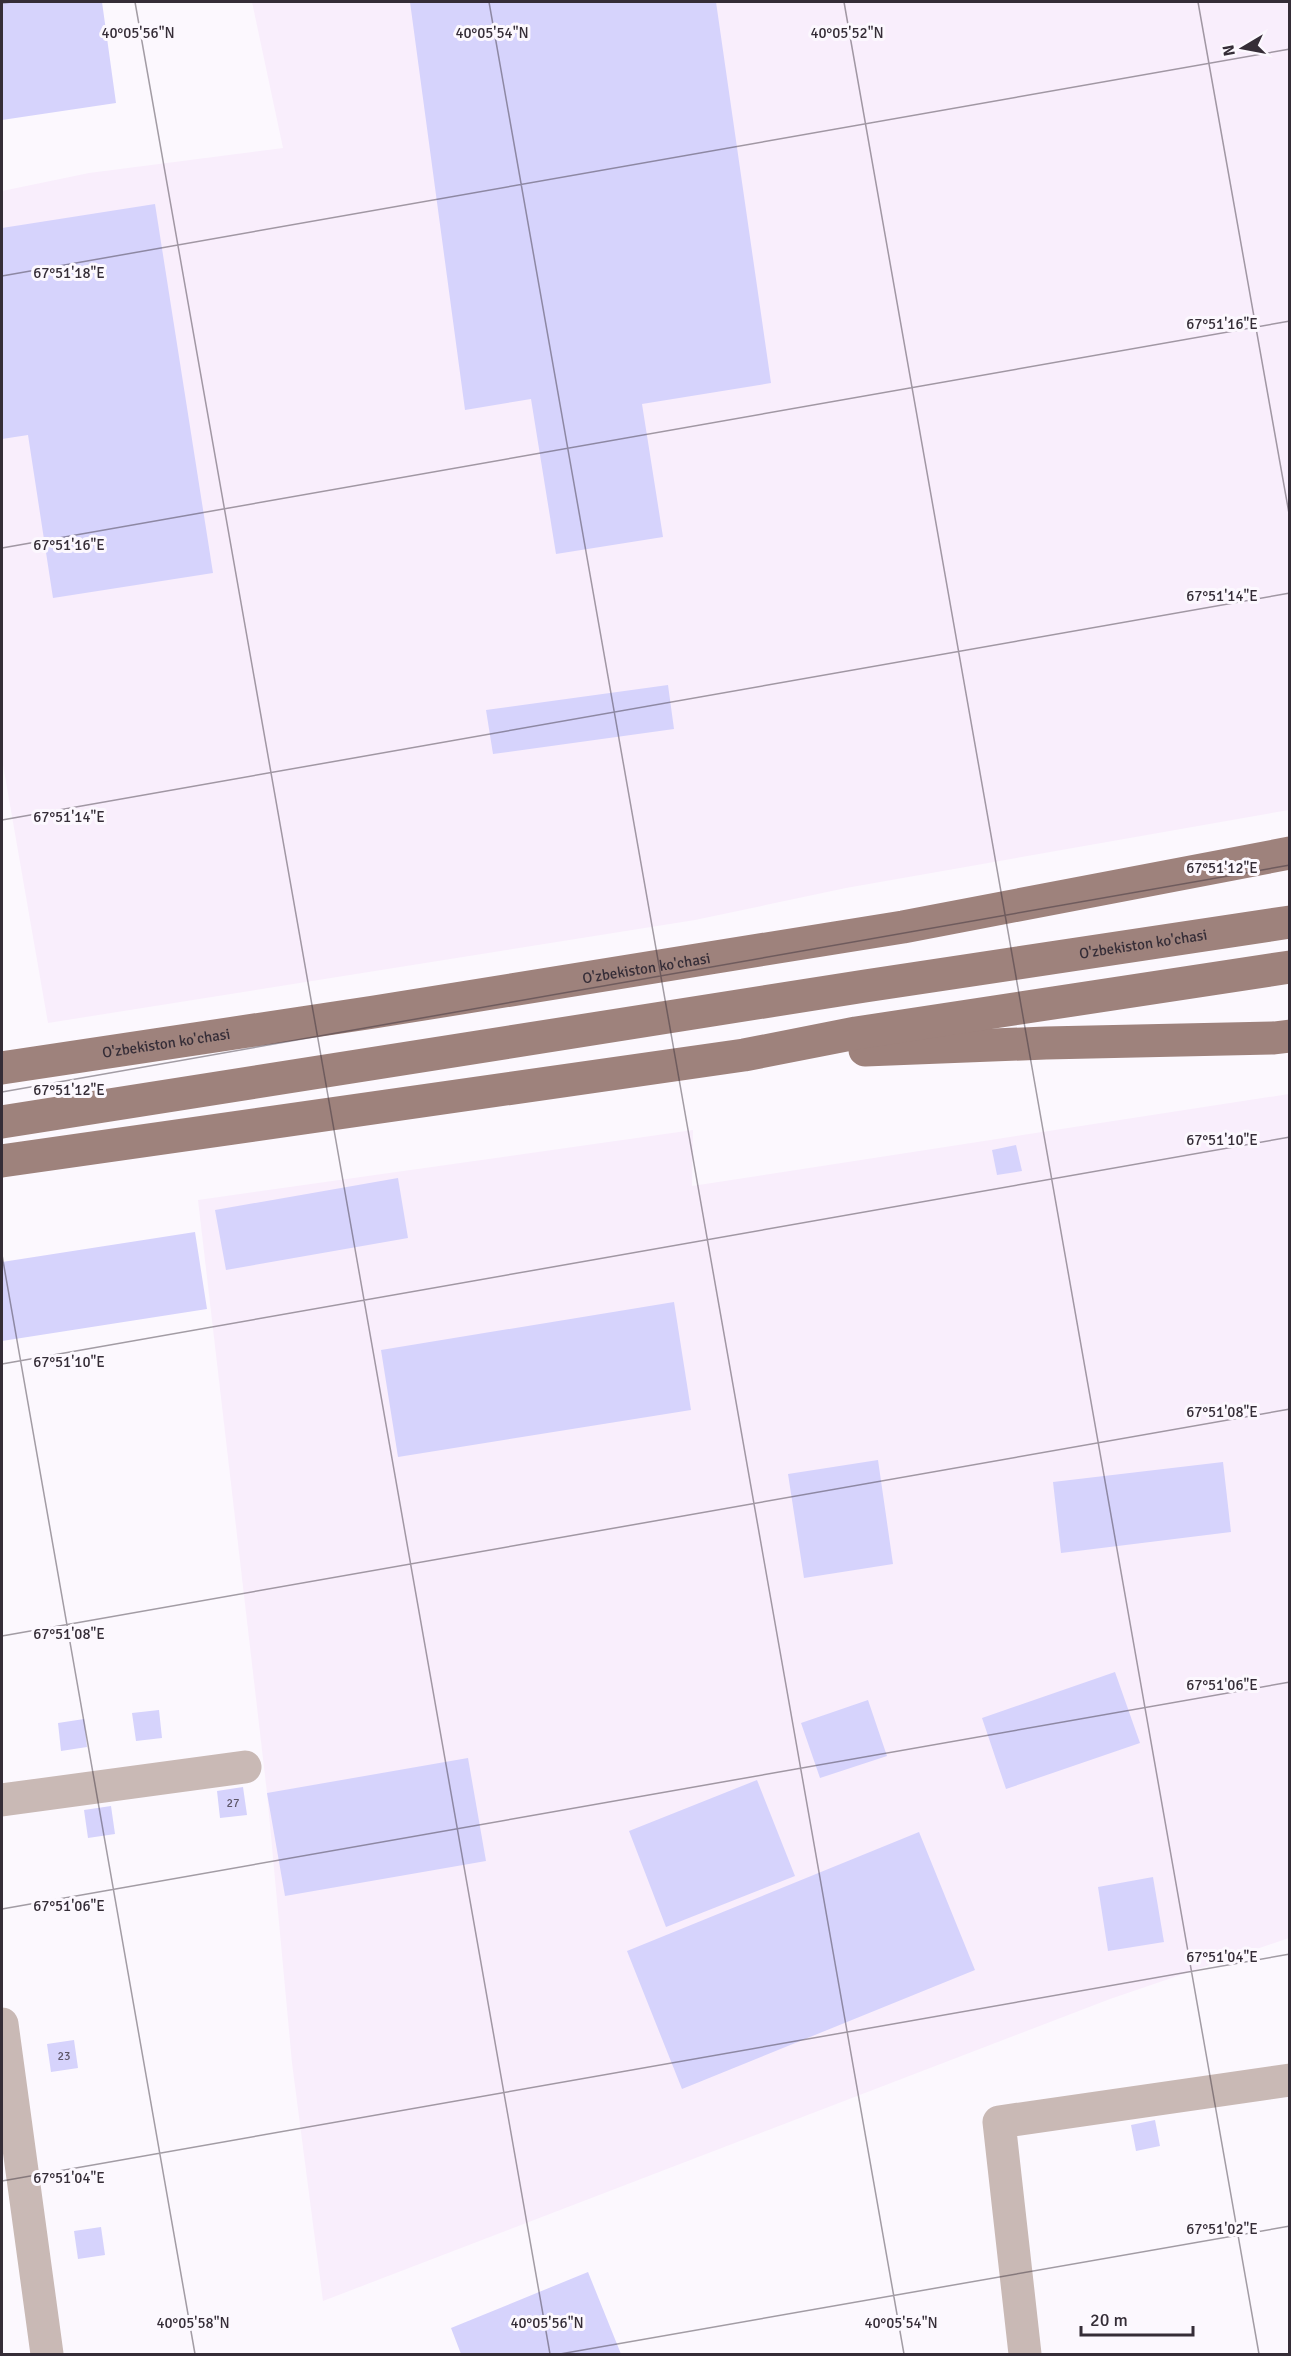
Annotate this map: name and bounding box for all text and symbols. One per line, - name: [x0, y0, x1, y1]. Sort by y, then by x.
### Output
- north arrow: [1213, 18, 1273, 78]
- text: 40°05'56"N: [101, 24, 175, 42]
- text: 40°05'54"N: [455, 24, 529, 42]
- text: 40°05'52"N: [810, 24, 884, 42]
- text: N: [1218, 43, 1240, 58]
- text: 67°51'18"E: [33, 264, 105, 282]
- text: 67°51'16"E: [1186, 315, 1258, 333]
- text: 67°51'16"E: [33, 536, 105, 554]
- text: 67°51'14"E: [1186, 587, 1258, 605]
- text: 67°51'14"E: [33, 808, 105, 826]
- text: 67°51'12"E: [1186, 859, 1258, 877]
- street label: O'zbekiston ko'chasi: [1078, 926, 1208, 963]
- street label: O'zbekiston ko'chasi: [581, 949, 712, 987]
- street label: O'zbekiston ko'chasi: [101, 1025, 231, 1062]
- text: 67°51'12"E: [33, 1081, 105, 1099]
- text: 67°51'10"E: [1186, 1131, 1258, 1149]
- text: 67°51'10"E: [33, 1353, 105, 1371]
- text: 67°51'08"E: [1186, 1403, 1258, 1421]
- text: 67°51'08"E: [33, 1625, 105, 1643]
- text: 67°51'06"E: [1186, 1676, 1258, 1694]
- house number: 27: [227, 1796, 239, 1811]
- text: 67°51'06"E: [33, 1897, 105, 1915]
- text: 67°51'04"E: [1186, 1948, 1258, 1966]
- house number: 23: [58, 2049, 70, 2064]
- text: 67°51'04"E: [33, 2169, 105, 2187]
- text: 67°51'02"E: [1186, 2220, 1258, 2238]
- scale bar: [1081, 2299, 1194, 2337]
- text: 20 m: [1090, 2309, 1128, 2331]
- text: 40°05'58"N: [156, 2314, 230, 2332]
- text: 40°05'56"N: [510, 2314, 584, 2332]
- text: 40°05'54"N: [864, 2314, 938, 2332]

